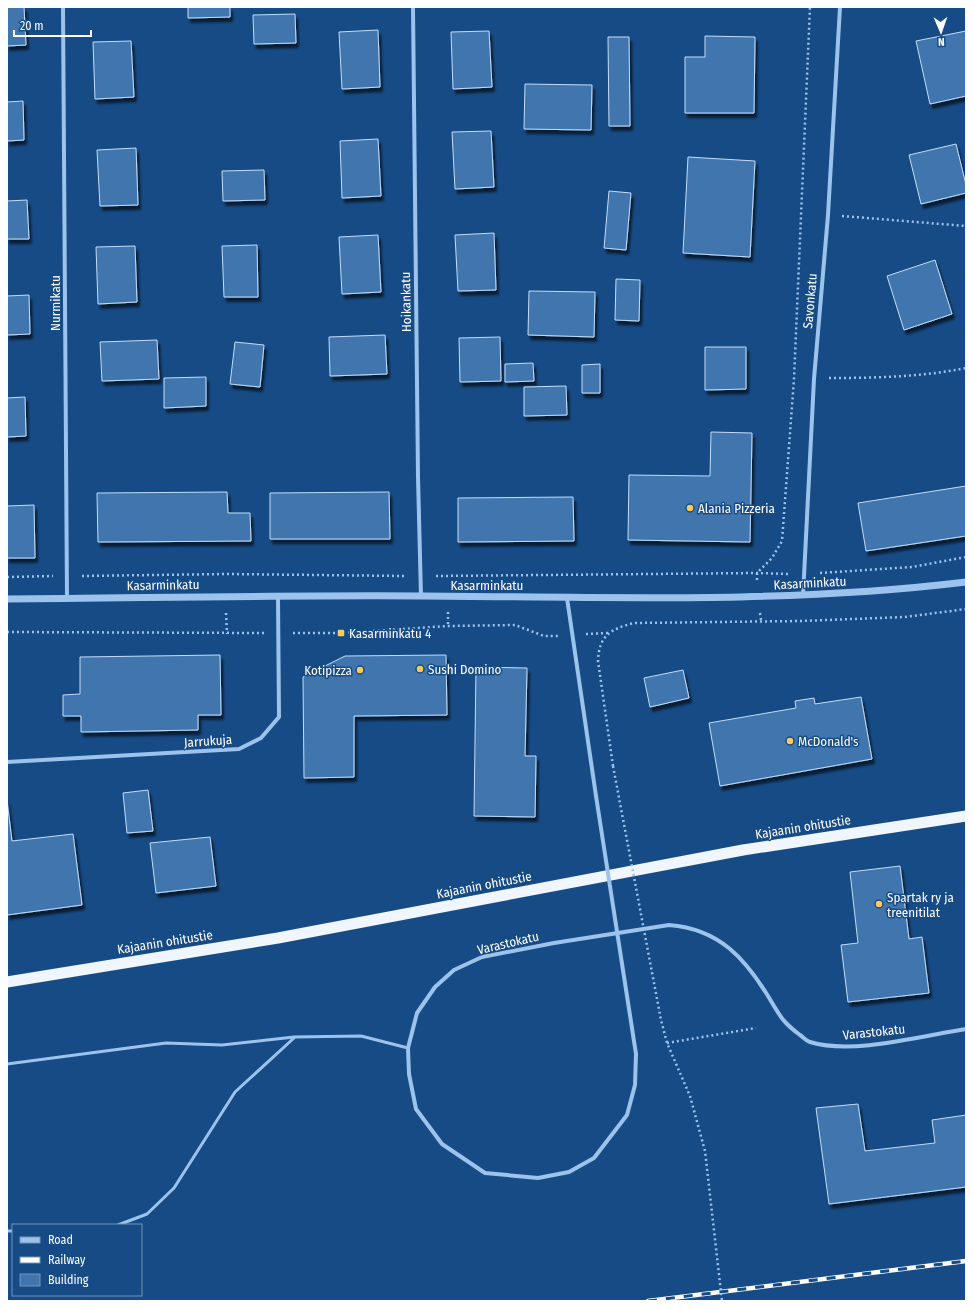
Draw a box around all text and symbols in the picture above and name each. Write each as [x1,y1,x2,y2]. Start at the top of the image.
scale bar [14,12,91,38]
north arrow [921,12,961,52]
text: 20 m [20,19,44,33]
text: N [938,35,945,48]
street label: Hoikankatu [398,272,414,332]
street label: Savonkatu [800,273,820,329]
street label: Nurmikatu [48,275,63,331]
place label: Alania Pizzeria [698,501,775,516]
marker: Alania Pizzeria [685,503,695,513]
street label: Kasarminkatu [773,574,847,592]
street label: Kasarminkatu [126,577,200,593]
street label: Kasarminkatu [451,578,523,593]
place label: Kasarminkatu 4 [349,626,431,641]
marker: Kasarminkatu 4 [336,628,346,638]
place label: Sushi Domino [428,662,501,677]
place label: Kotipizza [304,663,352,678]
marker: Sushi Domino [415,664,425,674]
marker: Kotipizza [355,665,365,675]
street label: Jarrukuja [183,732,233,750]
place label: McDonald's [798,734,859,749]
marker: McDonald's [785,736,795,746]
street label: Kajaanin ohitustie [754,812,852,842]
street label: Kajaanin ohitustie [435,868,533,902]
place label: Spartak ry ja treenitilat [887,890,954,920]
marker: Spartak ry ja treenitilat [874,899,884,909]
street label: Kajaanin ohitustie [116,927,214,957]
street label: Varastokatu [476,929,540,957]
street label: Varastokatu [842,1021,906,1043]
legend [12,1224,142,1296]
text: Road [48,1233,73,1247]
text: Railway [48,1253,86,1267]
text: Building [48,1273,89,1287]

